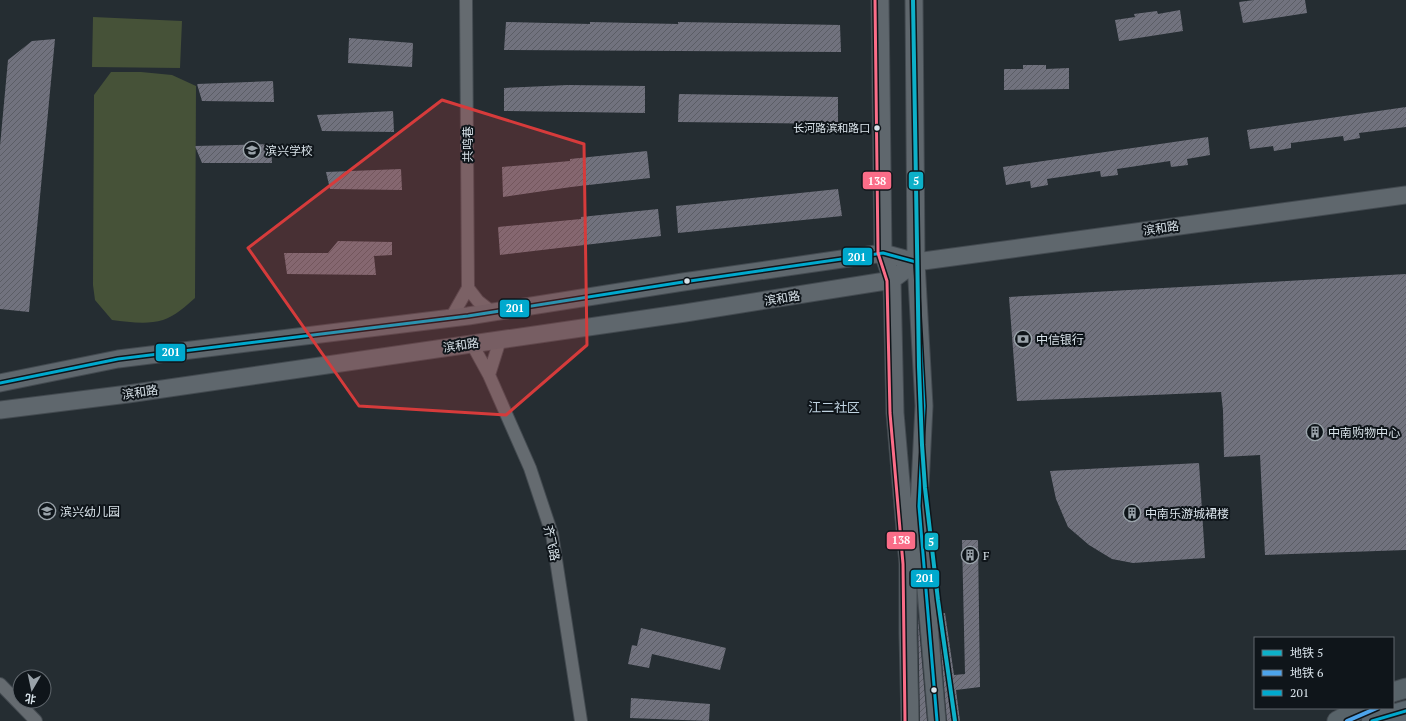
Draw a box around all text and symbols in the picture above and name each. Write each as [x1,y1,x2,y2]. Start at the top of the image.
place label: 长河路滨和路口 [793,121,870,135]
marker: 长河路滨和路口 [872,123,882,133]
street label: 共鸣巷 [460,126,475,162]
school or university icon: 滨兴学校 [242,140,262,160]
place label: 滨兴学校 [265,143,313,158]
line badge: 138 [862,171,892,190]
line badge: 5 [908,171,924,190]
text: 138 [868,174,886,188]
text: 5 [913,174,919,188]
street label: 滨和路 [1142,218,1180,238]
line badge: 201 [842,247,873,266]
text: 201 [848,250,866,264]
unlabelled marker [682,276,692,286]
street label: 滨和路 [763,288,801,308]
line badge: 201 [499,299,530,318]
text: 201 [506,301,524,315]
bank icon: 中信银行 [1013,329,1033,349]
place label: 中信银行 [1036,332,1084,347]
street label: 滨和路 [442,335,480,355]
line badge: 201 [155,343,186,362]
text: 201 [162,345,180,359]
street label: 滨和路 [121,382,159,402]
district label: 江二社区 [808,398,860,416]
building icon: 中南购物中心 [1305,422,1325,442]
place label: 中南购物中心 [1328,425,1400,440]
school or university icon: 滨兴幼儿园 [37,501,57,521]
building icon: 中南乐游城裙楼 [1122,503,1142,523]
place label: 滨兴幼儿园 [60,504,120,519]
place label: 中南乐游城裙楼 [1145,506,1229,521]
street label: 齐飞路 [541,524,563,562]
line badge: 138 [886,531,916,550]
line badge: 5 [924,532,939,551]
text: 138 [892,533,910,547]
text: 5 [928,535,934,549]
building icon: F [960,545,980,565]
place label: F [983,548,990,563]
line badge: 201 [910,569,940,588]
text: 201 [916,571,934,585]
legend [1254,637,1394,709]
text: 地铁 5 [1290,645,1323,660]
text: 地铁 6 [1290,665,1324,680]
north arrow [12,669,52,709]
unlabelled marker [929,685,939,695]
text: 201 [1290,685,1309,700]
text: 北 [24,691,37,707]

